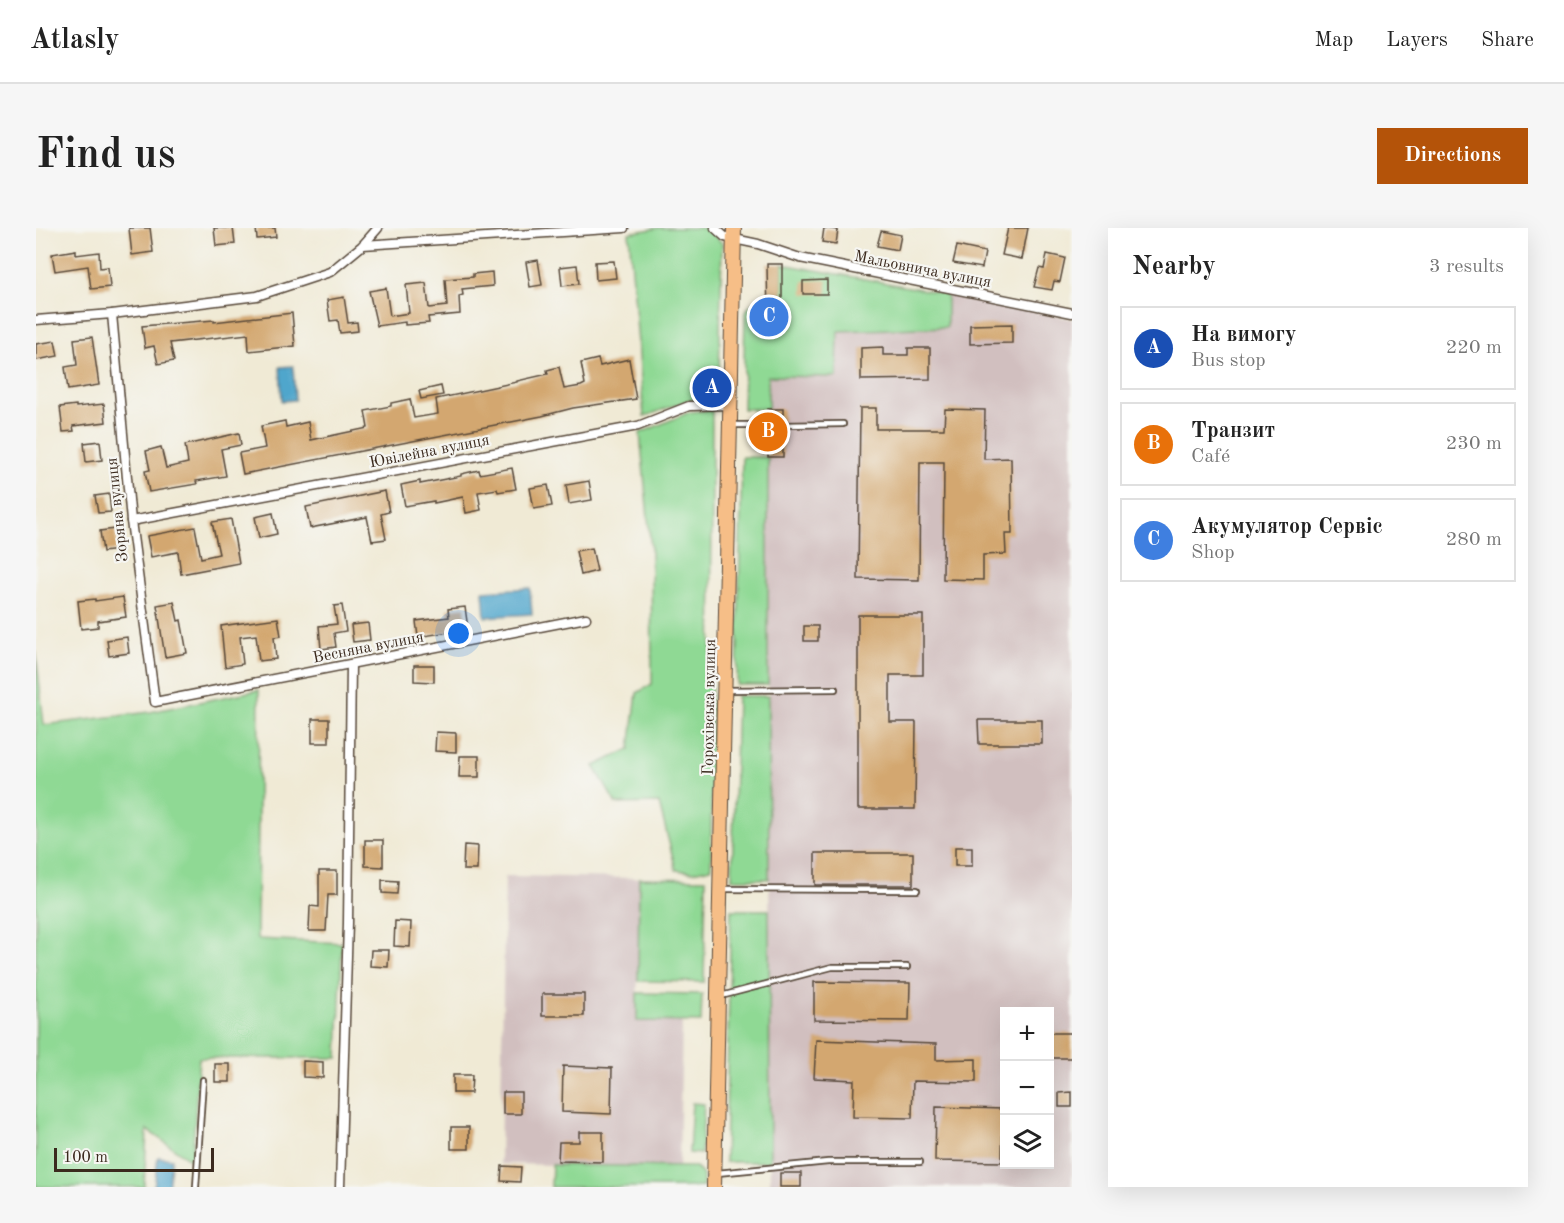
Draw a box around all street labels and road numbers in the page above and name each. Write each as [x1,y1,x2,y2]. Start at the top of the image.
street label: Мальовнича вулиця [853,249,992,291]
street label: Ювілейна вулиця [368,432,491,471]
street label: Зоряна вулиця [105,457,131,563]
street label: Весняна вулиця [312,629,425,667]
street label: Горохівська вулиця [701,639,719,775]

